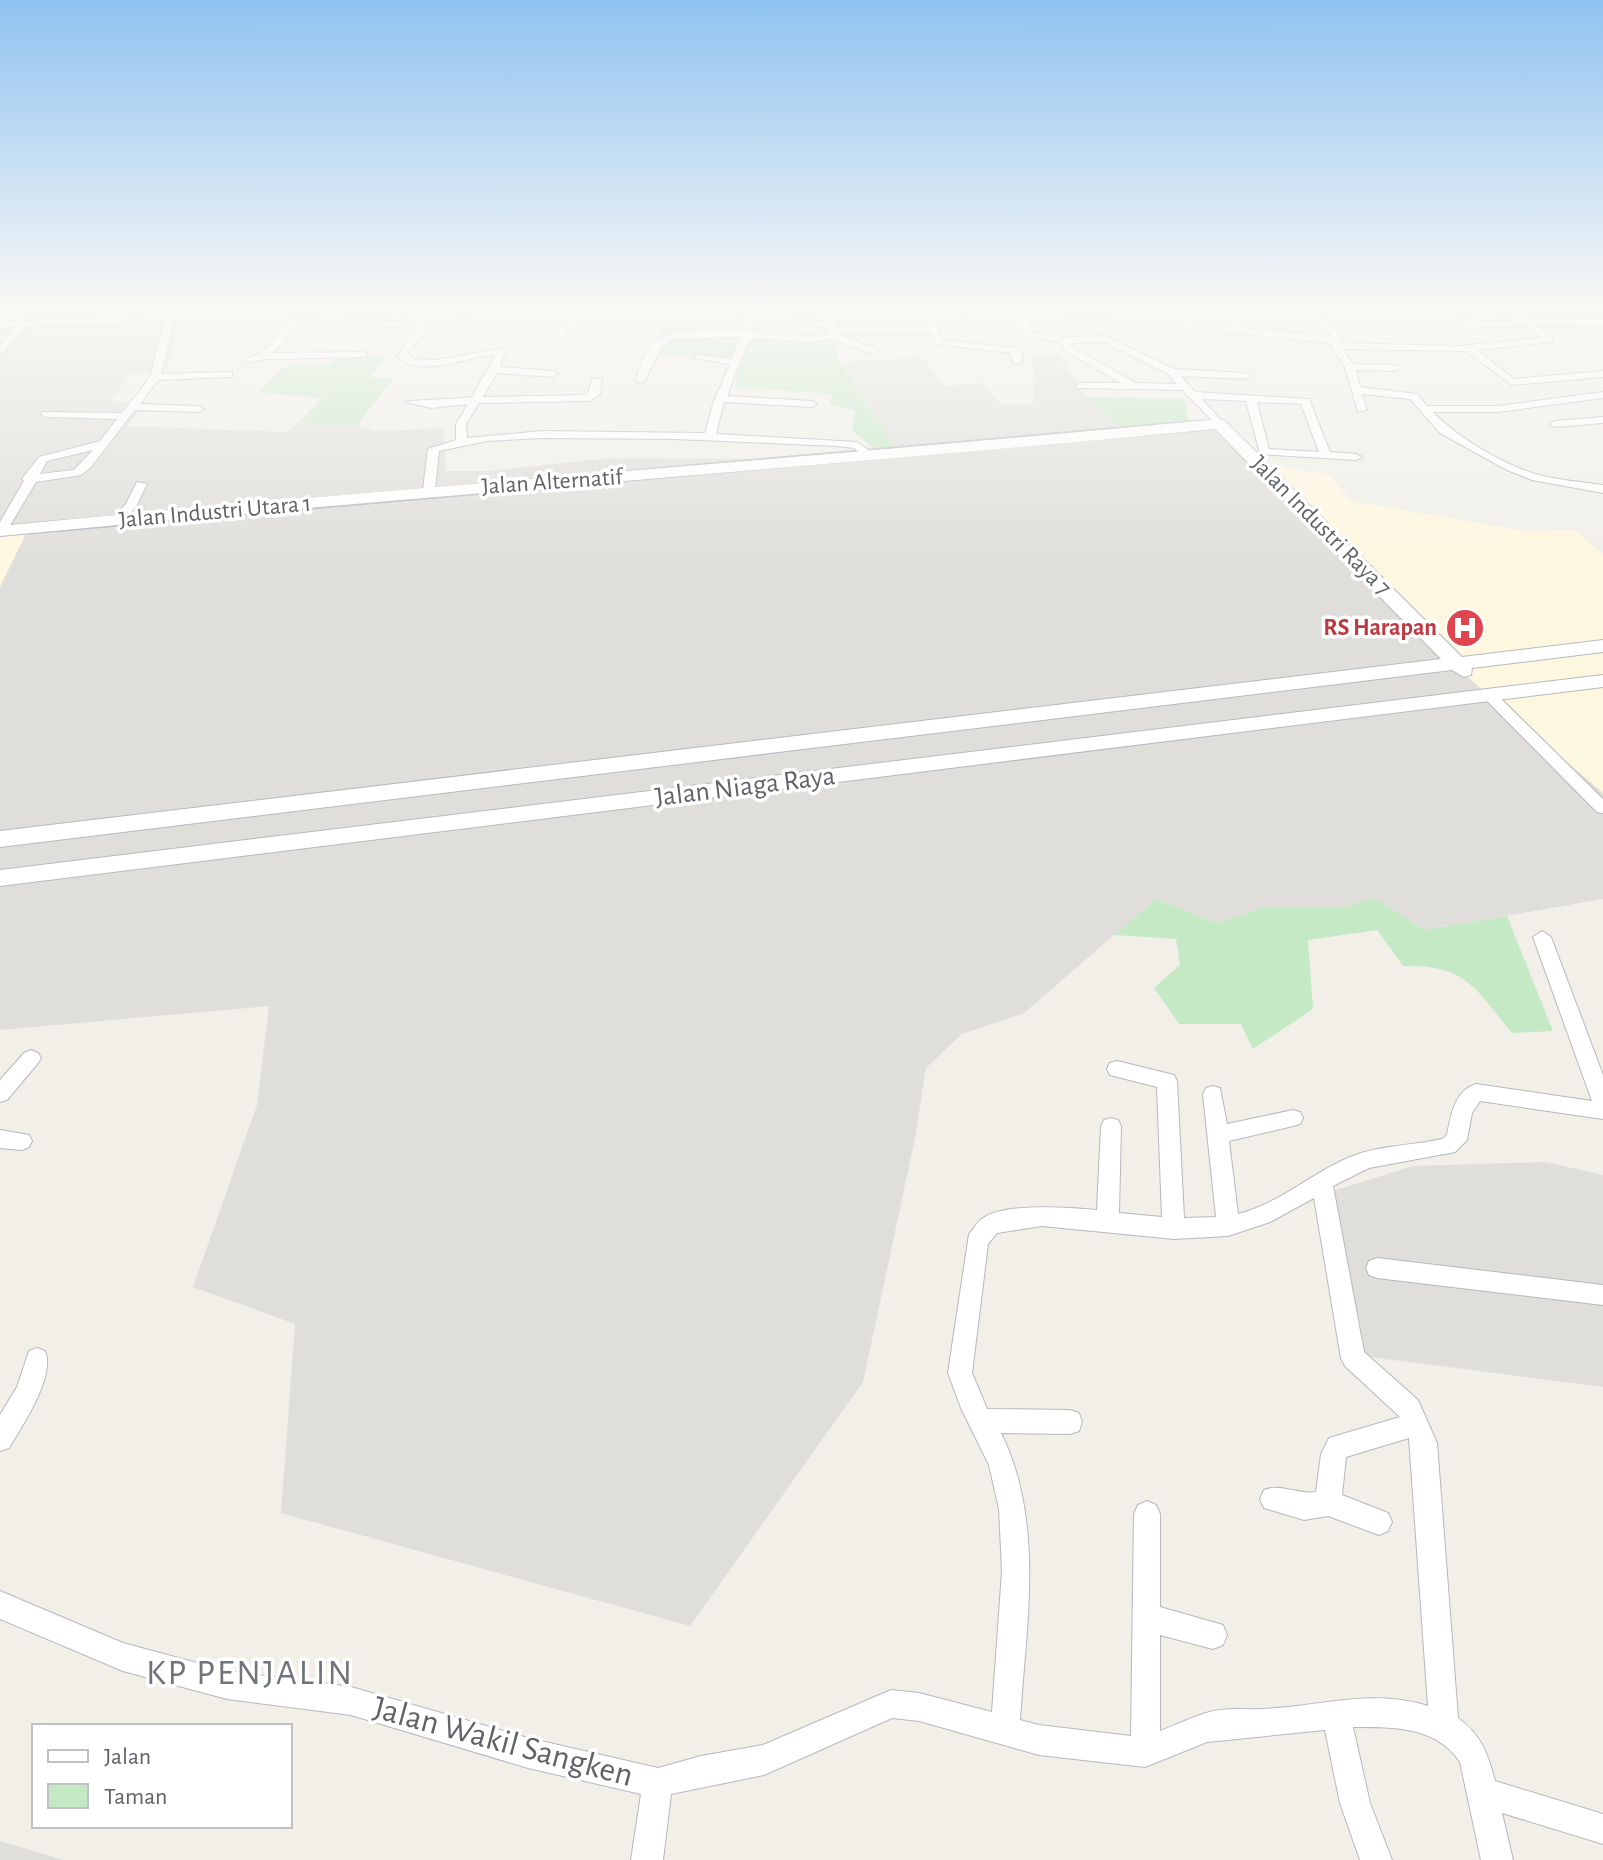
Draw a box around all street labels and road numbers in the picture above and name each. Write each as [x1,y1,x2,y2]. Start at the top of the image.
street label: Jalan Industri Raya 7 [1246,451,1396,601]
street label: Jalan Alternatif [481,465,625,499]
street label: Jalan Industri Utara 1 [118,492,312,532]
street label: Jalan Niaga Raya [653,762,837,812]
street label: Jalan Wakil Sangken [369,1691,637,1793]

